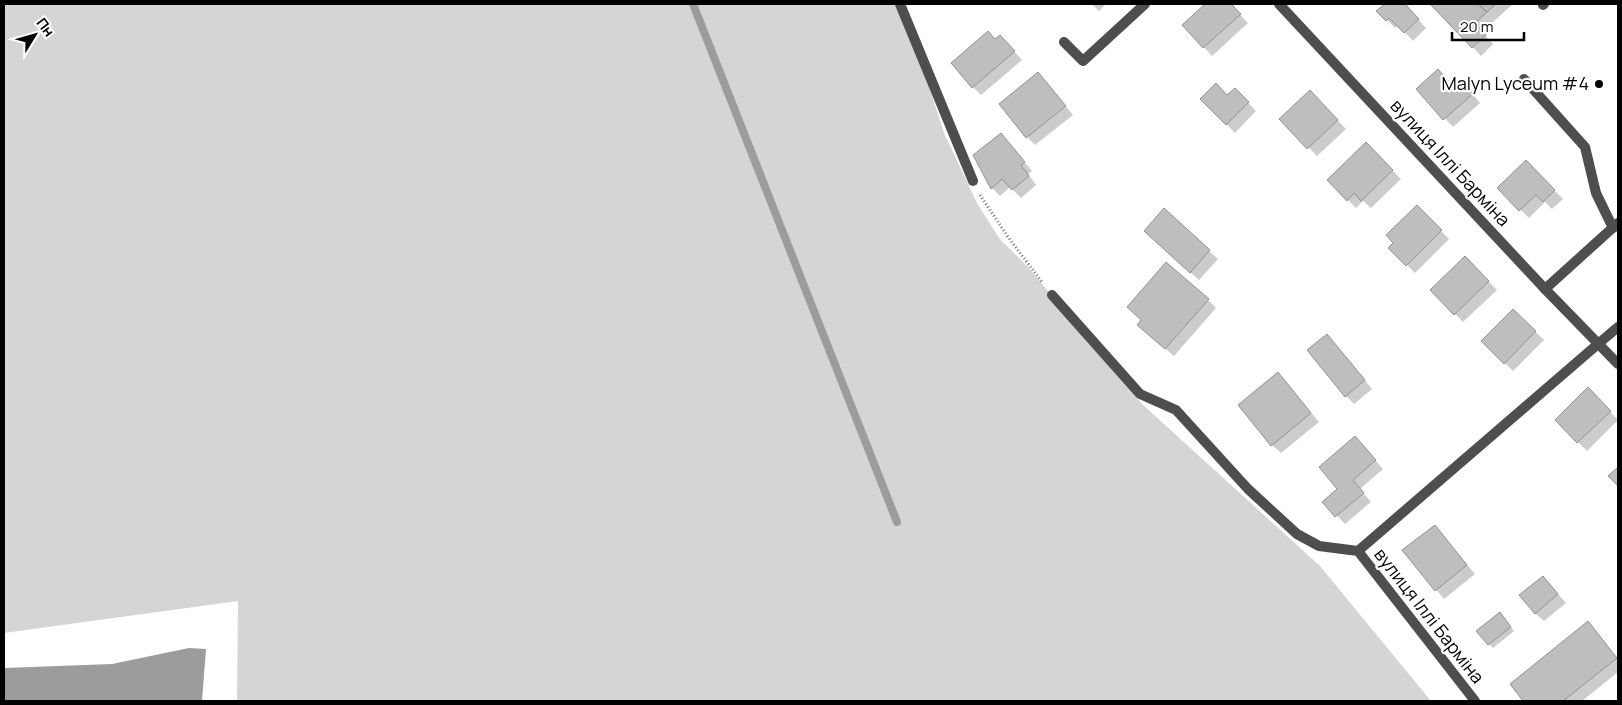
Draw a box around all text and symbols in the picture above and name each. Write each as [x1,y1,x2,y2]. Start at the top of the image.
north arrow [10,10,60,60]
scale bar [1452,10,1524,42]
text: Пн [33,14,59,40]
text: 20 m [1460,16,1493,37]
place label: Malyn Lyceum #4 [1442,71,1589,95]
marker: Malyn Lyceum #4 [1593,78,1605,90]
street label: вулиця Іллі Барміна [1385,94,1516,231]
street label: вулиця Іллі Барміна [1369,543,1490,688]

